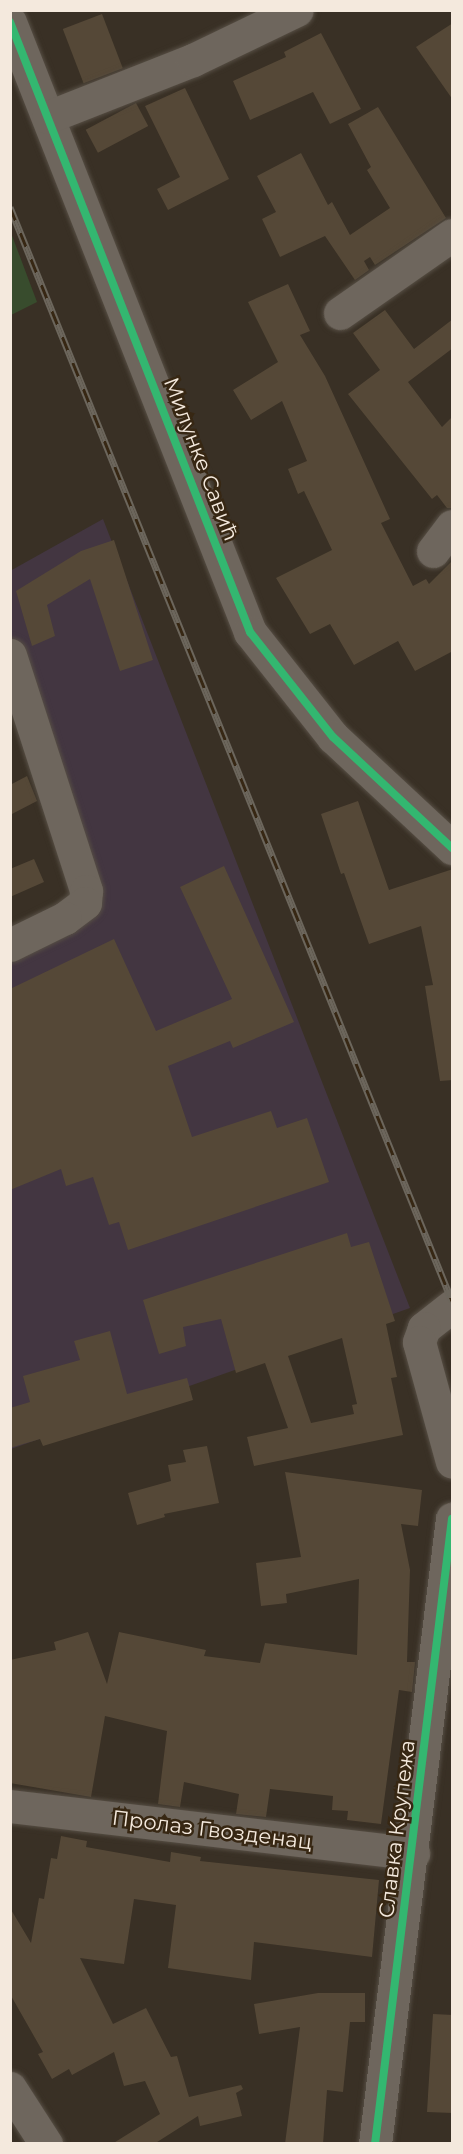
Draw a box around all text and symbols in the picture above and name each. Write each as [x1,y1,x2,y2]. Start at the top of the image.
street label: Милунке Савић [158,374,244,544]
street label: Славка Крупежа [374,1739,420,1919]
street label: Пролаз Гвозденац [110,1805,314,1855]

